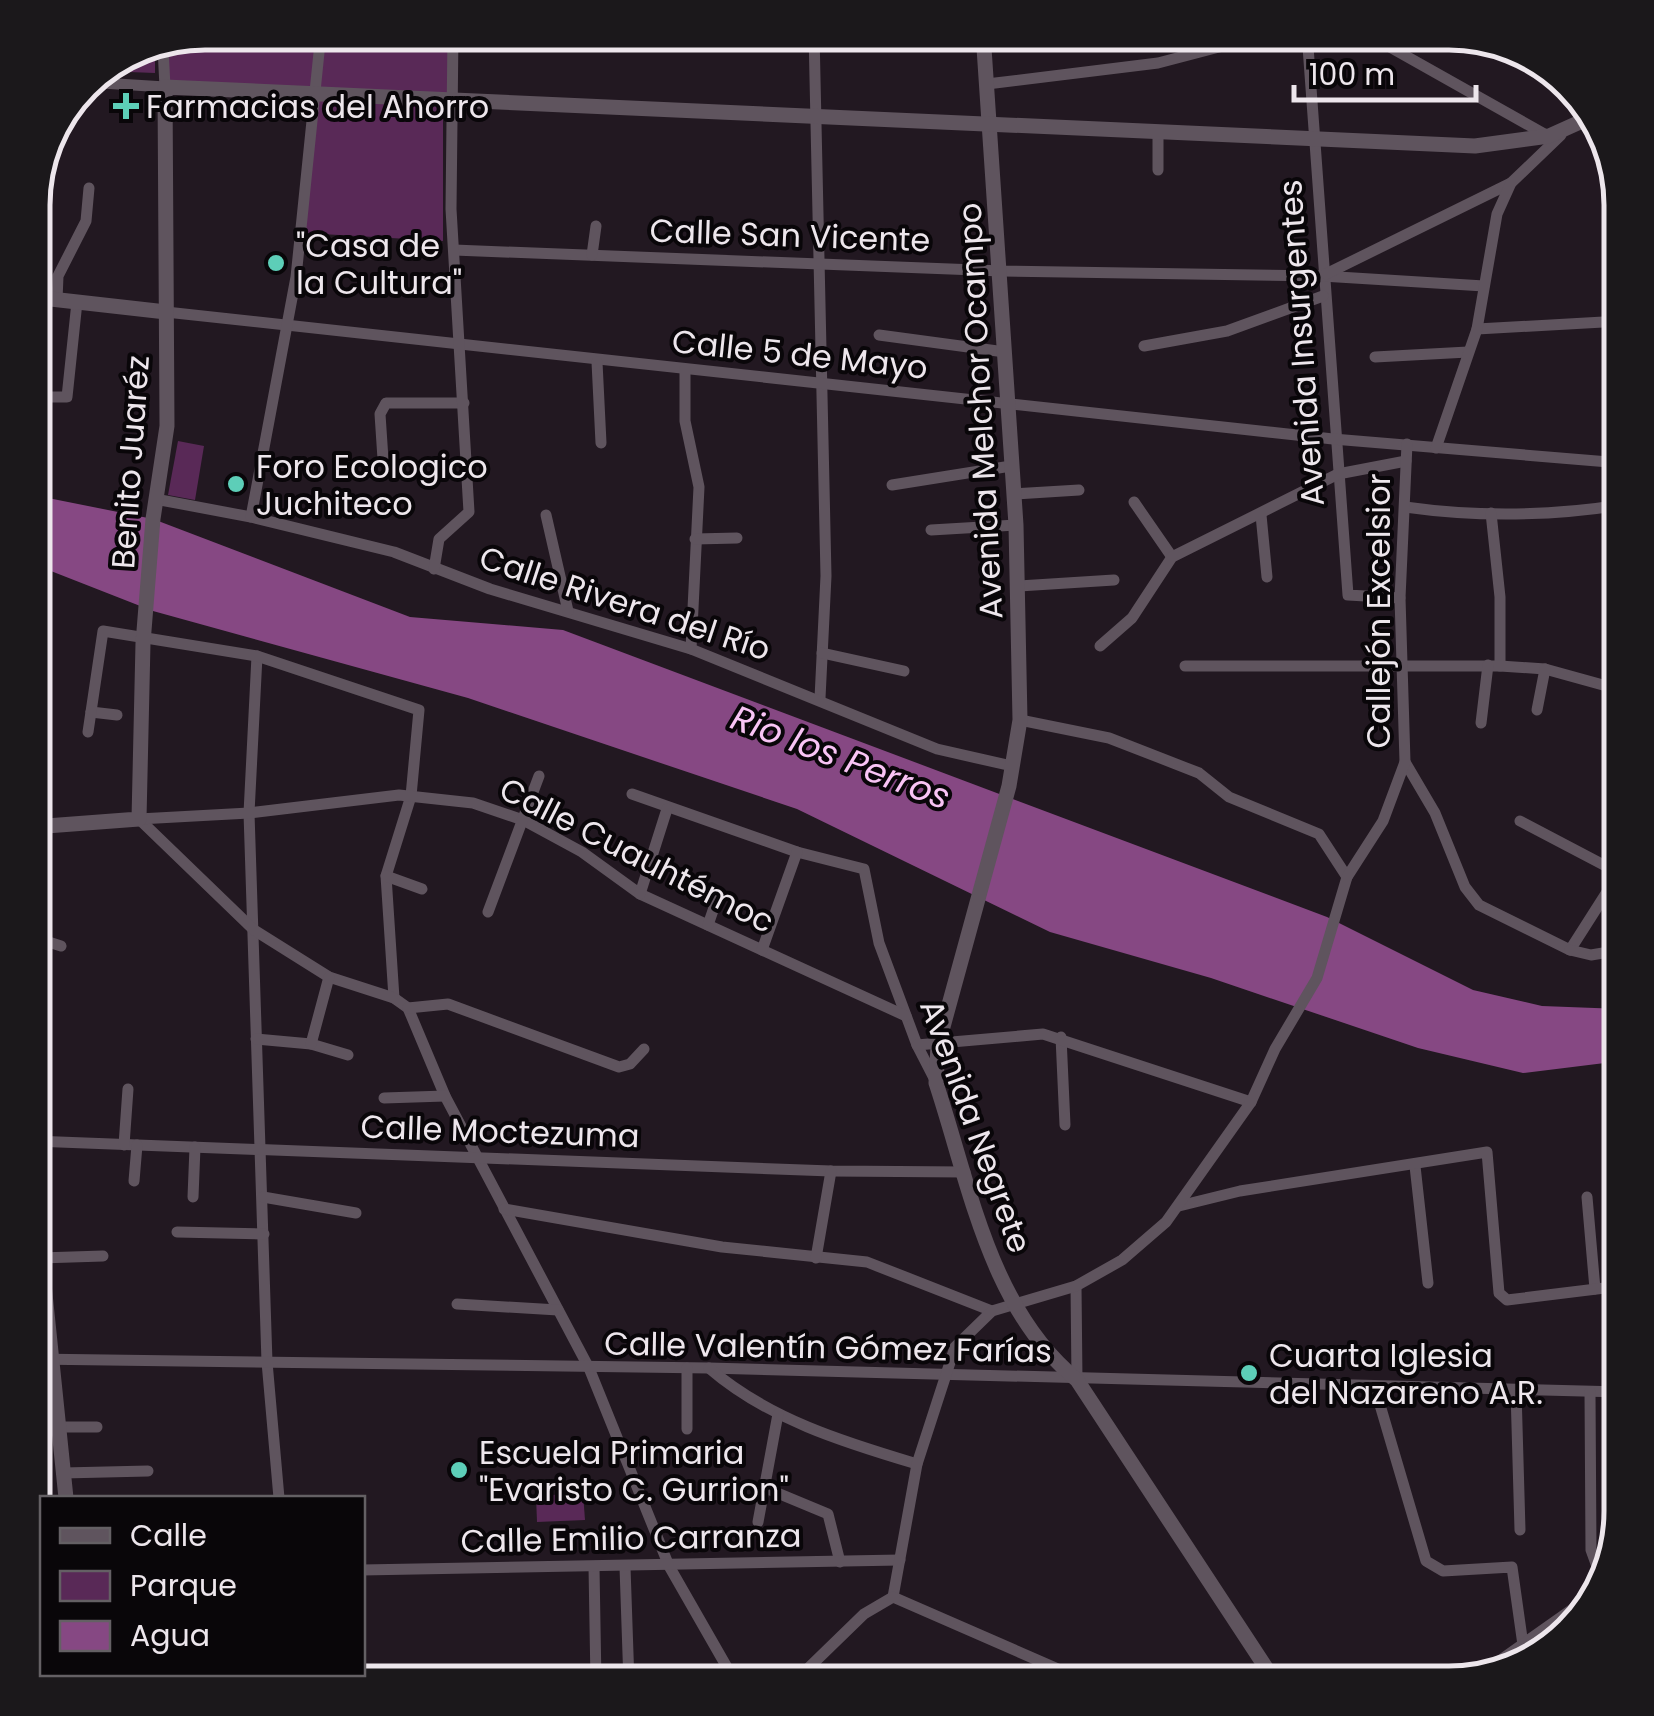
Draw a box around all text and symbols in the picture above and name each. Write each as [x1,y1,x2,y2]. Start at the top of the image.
scale bar [1294,40,1476,102]
text: 100 m [1309,53,1395,96]
place label: Farmacias del Ahorro [146,84,489,129]
marker: Farmacias del Ahorro [115,95,137,117]
street label: Avenida Insurgentes [1267,178,1335,508]
street label: Avenida Melchor Ocampo [947,202,1013,620]
street label: Calle San Vicente [649,208,931,262]
place label: "Casa de la Cultura" [296,223,462,305]
marker: "Casa de la Cultura" [265,252,287,274]
street label: Calle 5 de Mayo [670,318,930,390]
street label: Benito Juaréz [100,354,160,570]
place label: Foro Ecologico Juchiteco [256,444,488,526]
marker: Foro Ecologico Juchiteco [225,473,247,495]
street label: Callejón Excelsior [1356,473,1401,749]
street label: Calle Rivera del Río [474,535,776,671]
water label: Rio los Perros [724,693,958,821]
street label: Calle Cuauhtémoc [492,766,782,944]
street label: Avenida Negrete [909,993,1043,1259]
street label: Calle Moctezuma [360,1104,640,1158]
street label: Calle Valentín Gómez Farías [604,1321,1052,1373]
place label: Cuarta Iglesia del Nazareno A.R. [1269,1333,1543,1415]
marker: Cuarta Iglesia del Nazareno A.R. [1238,1362,1260,1384]
place label: Escuela Primaria "Evaristo C. Gurrion" [479,1430,789,1512]
marker: Escuela Primaria "Evaristo C. Gurrion" [448,1459,470,1481]
legend [40,1496,365,1676]
street label: Calle Emilio Carranza [460,1513,802,1563]
text: Calle [130,1514,207,1557]
text: Parque [130,1564,237,1607]
text: Agua [130,1614,210,1657]

